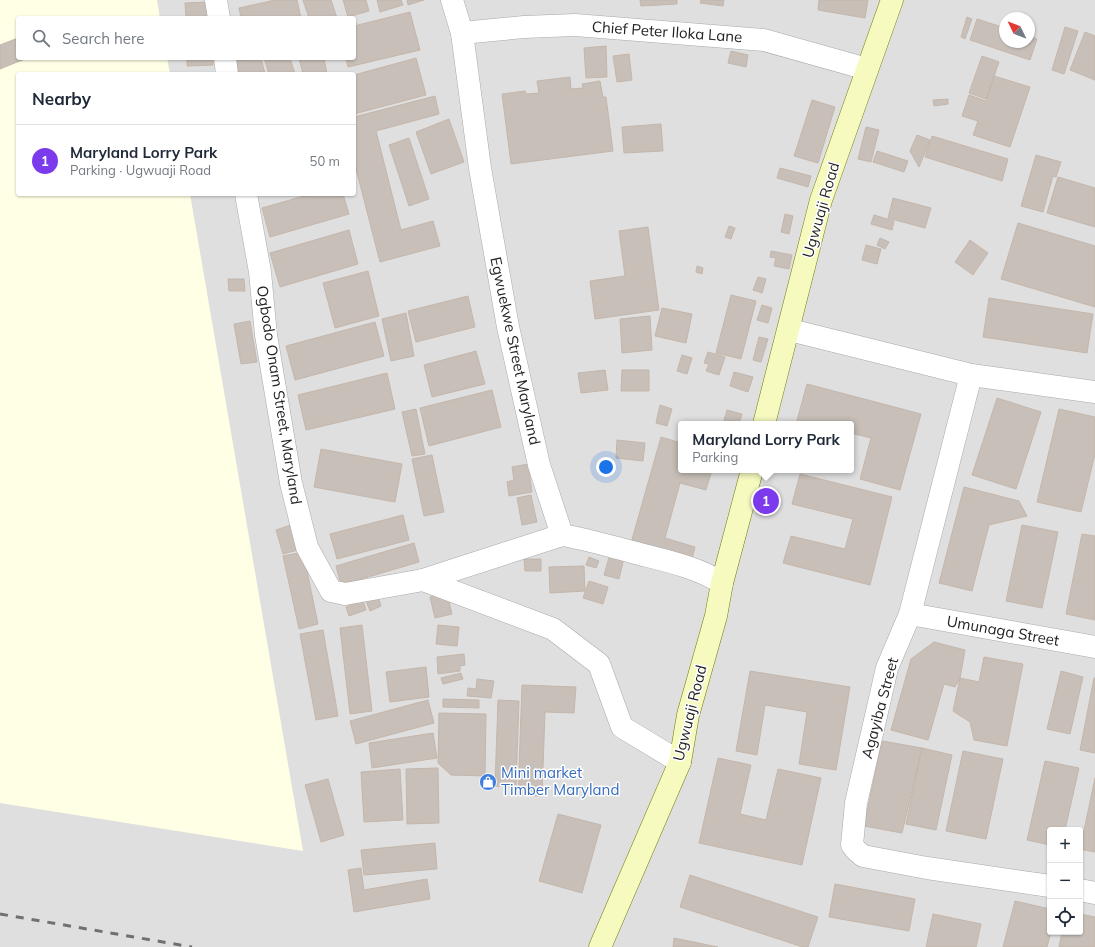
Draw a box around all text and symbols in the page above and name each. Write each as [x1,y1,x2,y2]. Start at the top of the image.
north arrow [999,12,1035,48]
search box [16,16,356,60]
street label: Chief Peter Iloka Lane [591,17,743,46]
icon: search [30,27,52,49]
text: Search here [62,29,144,48]
text: Nearby [32,88,91,109]
text: Maryland Lorry Park [70,143,217,162]
text: 1 [41,153,49,169]
text: 50 m [310,153,340,169]
street label: Ugwuaji Road [798,160,843,260]
text: Parking · Ugwuaji Road [70,162,211,178]
street label: Egwuekwe Street Maryland [486,255,545,447]
street label: Ogbodo Onam Street, Maryland [253,284,306,506]
popup [678,421,854,473]
text: Maryland Lorry Park [692,430,840,449]
text: Parking [692,449,738,465]
your location [596,457,616,477]
pin: 1 [753,486,779,516]
street label: Umunaga Street [945,611,1061,650]
street label: Agayiba Street [857,655,902,760]
street label: Ugwuaji Road [668,663,711,763]
place label: Mini market Timber Maryland [501,763,619,799]
shop icon: Mini market Timber Maryland [478,772,498,792]
map controls [1047,827,1083,935]
button: + [1047,827,1083,863]
button: − [1047,863,1083,899]
button: locate [1047,899,1083,935]

